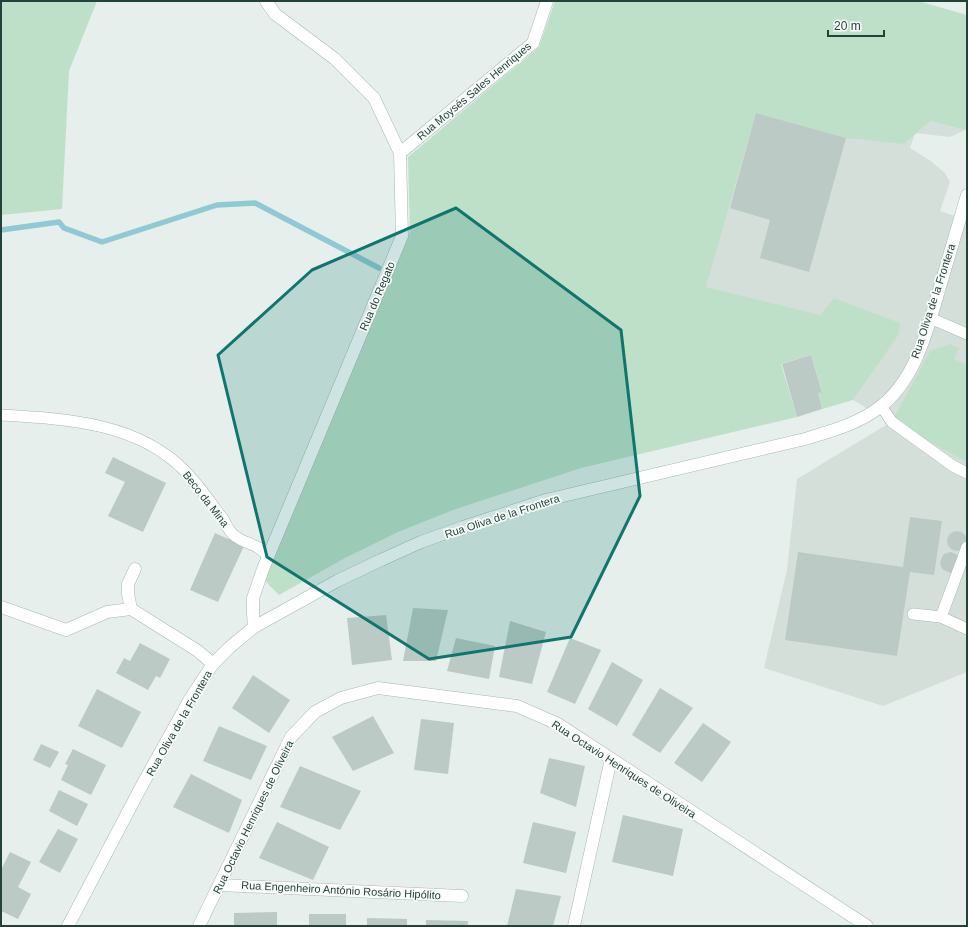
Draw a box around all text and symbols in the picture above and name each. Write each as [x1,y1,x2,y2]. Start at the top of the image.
scale bar [828,12,884,38]
text: 20 m [834,19,861,33]
street label: Rua Moysés Sales Henriques [415,40,534,142]
street label: Rua Oliva de la Frontera [909,241,957,360]
street label: Rua do Regato [357,260,397,332]
street label: Beco da Mina [181,469,232,530]
street label: Rua Oliva de la Frontera [443,492,562,540]
street label: Rua Oliva de la Frontera [144,667,215,778]
street label: Rua Octavio Henriques de Oliveira [550,718,699,821]
street label: Rua Octavio Henriques de Oliveira [210,737,296,896]
street label: Rua Engenheiro António Rosário Hipólito [241,879,441,901]

